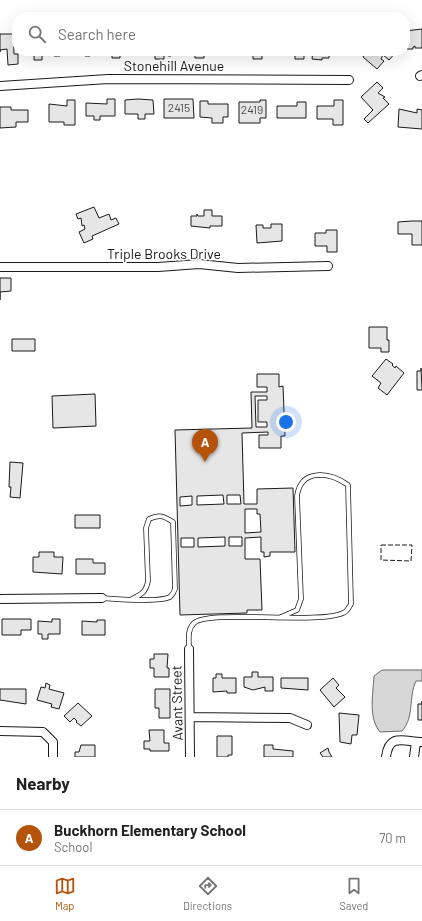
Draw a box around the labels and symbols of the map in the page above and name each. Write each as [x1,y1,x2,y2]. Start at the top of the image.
street label: Stonehill Avenue [124,57,224,74]
house number: 2415 [168,100,190,114]
house number: 2419 [241,102,263,116]
street label: Triple Brooks Drive [107,245,221,262]
your location [276,412,296,432]
pin: A [192,429,218,462]
street label: Avant Street [167,665,186,741]

